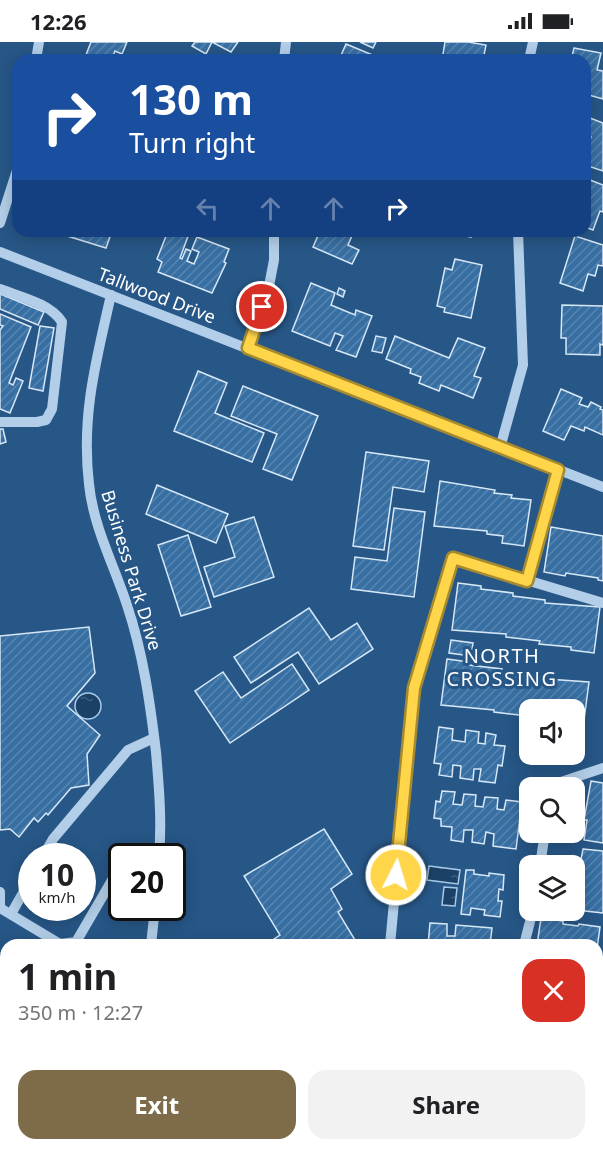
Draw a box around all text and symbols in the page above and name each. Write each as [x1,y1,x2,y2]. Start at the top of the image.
text: 12:26 [30,6,87,36]
text: 130 m [129,70,253,127]
icon: right [30,78,108,156]
text: Turn right [129,124,255,161]
icon: left [191,192,224,225]
icon: ahead [254,192,287,225]
icon: ahead [317,192,350,225]
icon: right [380,192,413,225]
street label: Tallwood Drive [95,262,219,328]
pin [236,281,287,332]
icon: arrive [245,290,278,323]
street label: Business Park Drive [96,487,168,653]
district label: NORTH CROSSING [446,642,558,692]
map controls [519,699,585,921]
button: sound [519,699,585,765]
button: search [519,777,585,843]
speed limit sign: 20 [108,843,186,921]
position arrow [364,843,428,907]
text: 10 [40,854,74,895]
button: layers [519,855,585,921]
text: km/h [39,887,75,907]
text: 1 min [18,952,117,1001]
button: close [522,959,585,1022]
text: 350 m · 12:27 [18,999,143,1026]
button: Exit [18,1070,296,1139]
button: Share [308,1070,585,1139]

